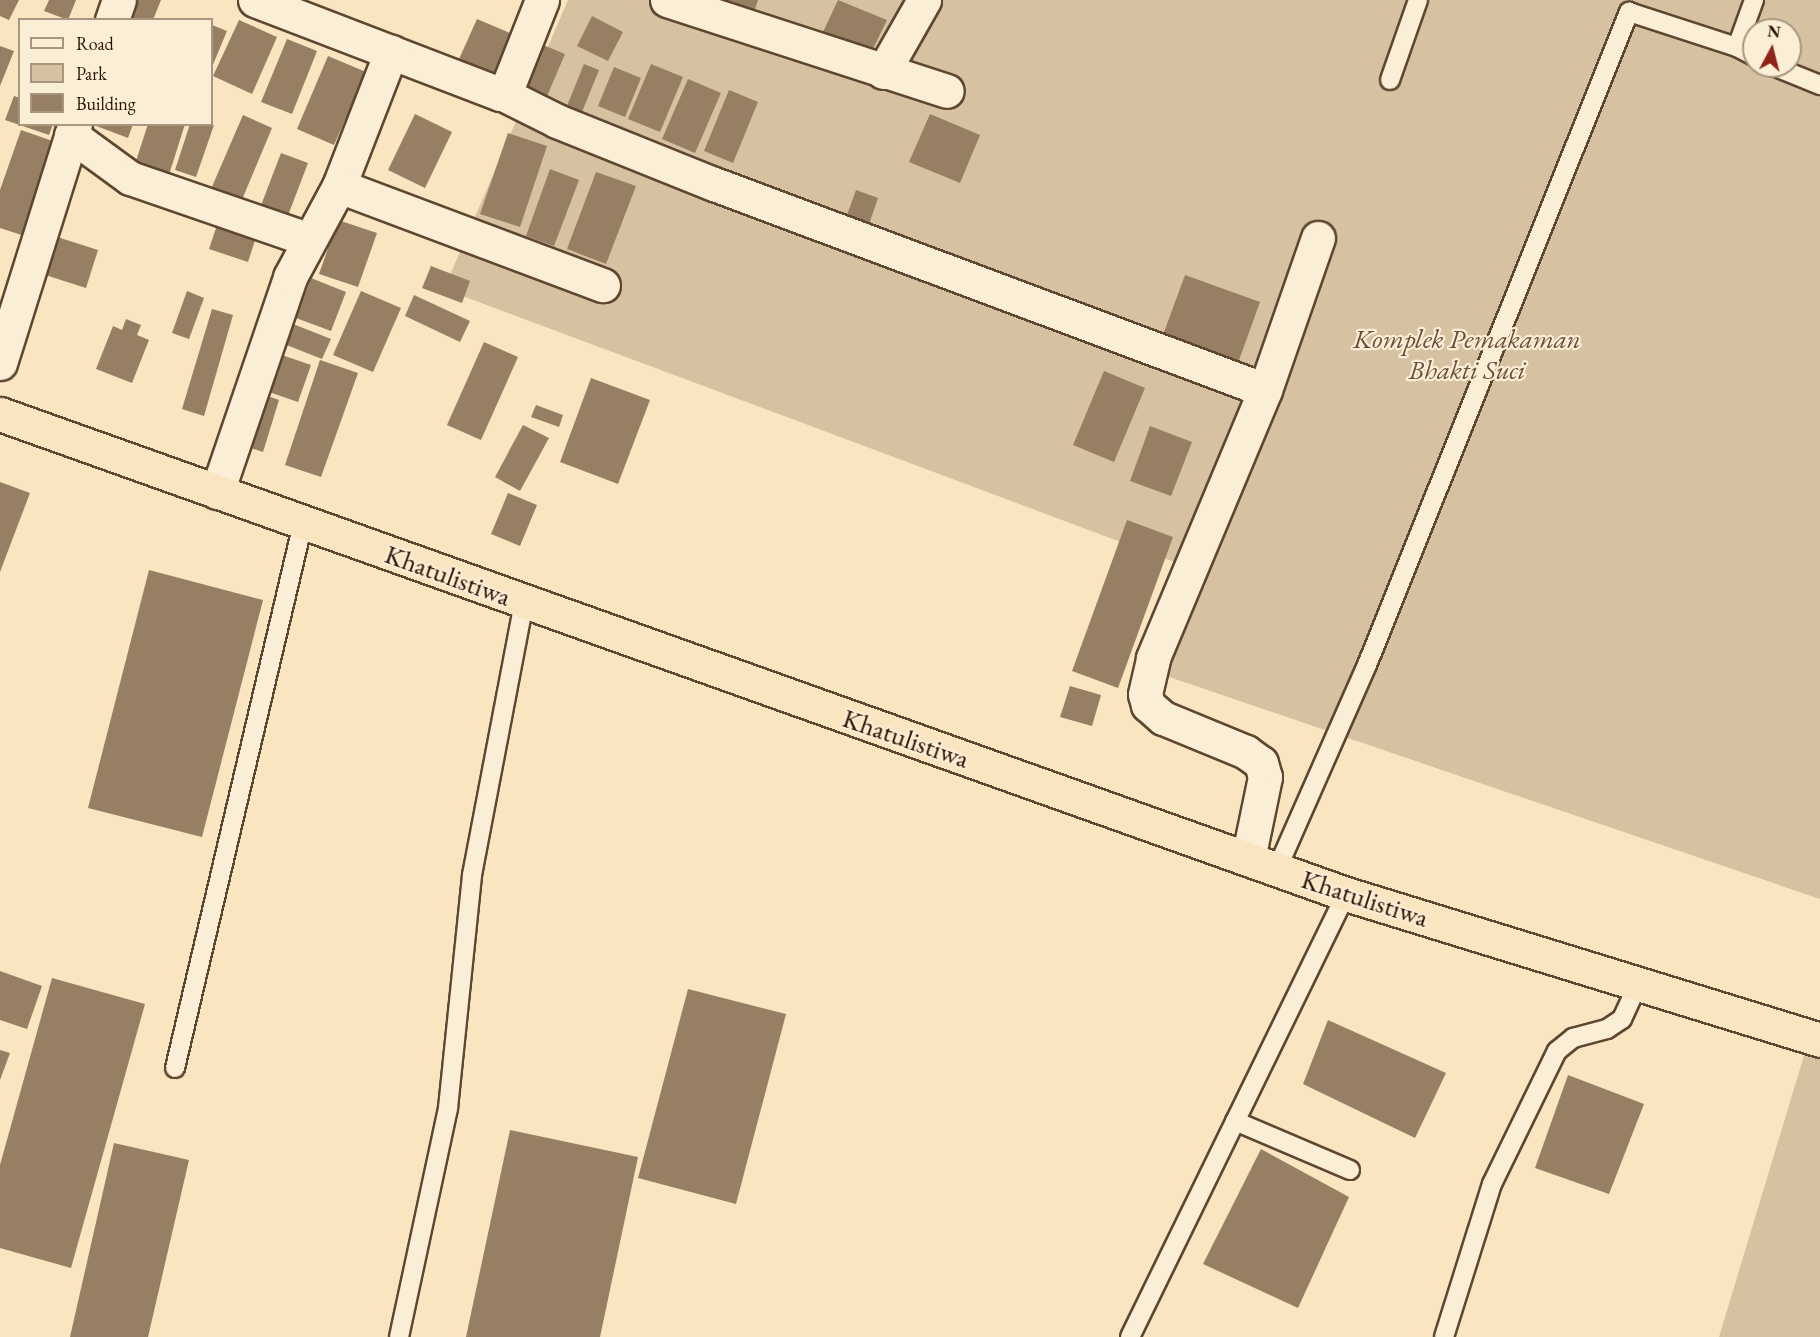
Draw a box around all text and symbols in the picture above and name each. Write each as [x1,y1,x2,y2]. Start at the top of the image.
legend [18,18,213,126]
north arrow [1742,18,1802,78]
text: N [1766,20,1782,43]
text: Road [76,32,114,55]
text: Park [76,62,107,85]
text: Building [76,92,136,115]
park label: Komplek Pemakaman Bhakti Suci [1353,322,1581,385]
street label: Khatulistiwa [381,537,515,613]
street label: Khatulistiwa [839,701,973,775]
street label: Khatulistiwa [1297,862,1433,934]

